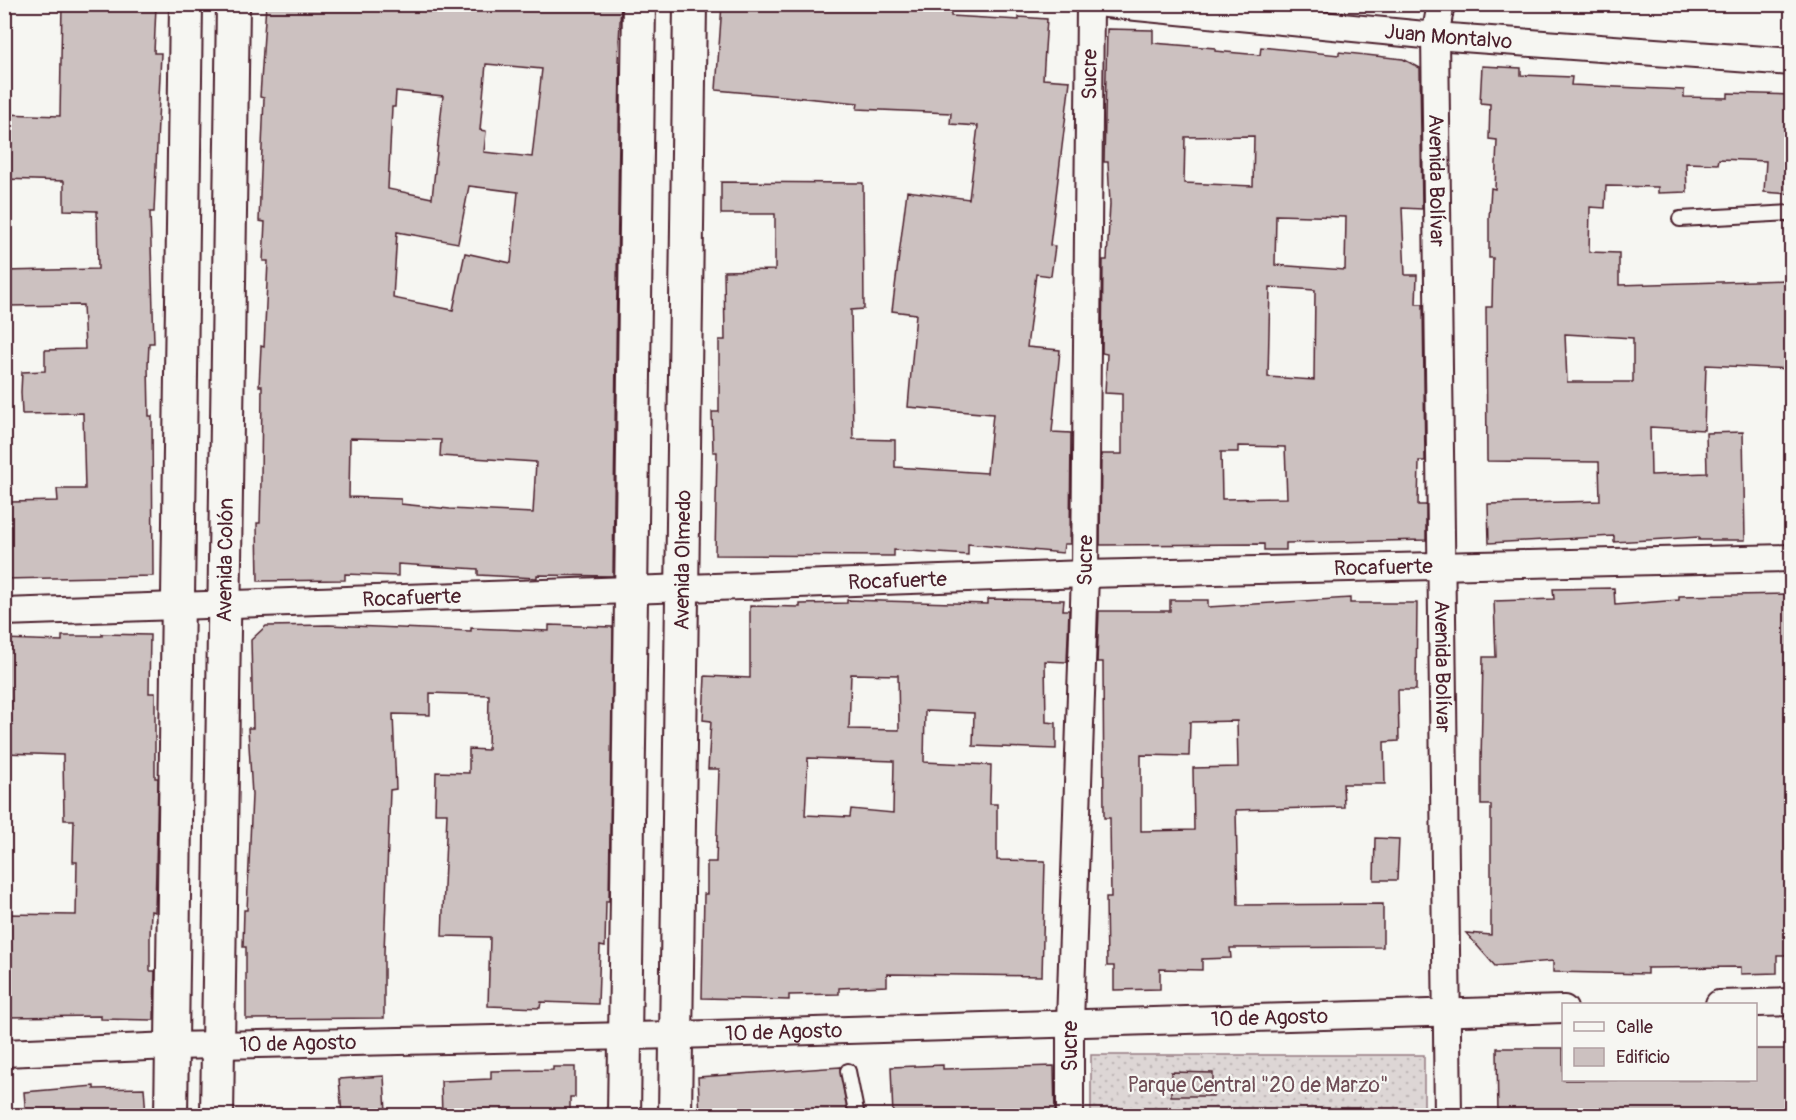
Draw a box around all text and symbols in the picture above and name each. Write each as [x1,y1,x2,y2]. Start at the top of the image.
street label: Juan Montalvo [1383,18,1513,56]
street label: Sucre [1076,48,1104,100]
street label: Avenida Bolívar [1422,114,1451,248]
street label: Avenida Olmedo [669,490,697,631]
street label: Avenida Colón [211,498,240,623]
street label: Sucre [1072,534,1099,586]
street label: Rocafuerte [1334,553,1434,582]
street label: Rocafuerte [848,566,948,596]
street label: Rocafuerte [362,583,462,613]
street label: Avenida Bolívar [1428,600,1456,733]
street label: 10 de Agosto [1211,1003,1328,1033]
legend [1562,1003,1757,1081]
text: Calle [1616,1016,1653,1039]
street label: 10 de Agosto [725,1017,843,1048]
street label: Sucre [1057,1020,1084,1071]
street label: 10 de Agosto [239,1029,357,1059]
text: Edificio [1616,1046,1670,1069]
park label: Parque Central "20 de Marzo" [1128,1072,1388,1099]

